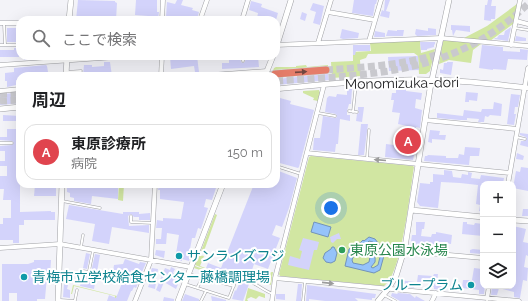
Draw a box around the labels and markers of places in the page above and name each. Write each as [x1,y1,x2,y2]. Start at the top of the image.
pin: A [395,126,421,156]
place label: 東原公園水泳場 [350,242,448,258]
marker: 東原公園水泳場 [337,245,347,255]
place label: サンライズフジ [187,248,285,264]
marker: サンライズフジ [174,251,184,261]
place label: 青梅市立学校給食センター藤橋調理場 [32,269,270,285]
marker: 青梅市立学校給食センター藤橋調理場 [19,272,29,282]
place label: ブループラム [380,277,463,293]
marker: ブループラム [466,280,476,290]

